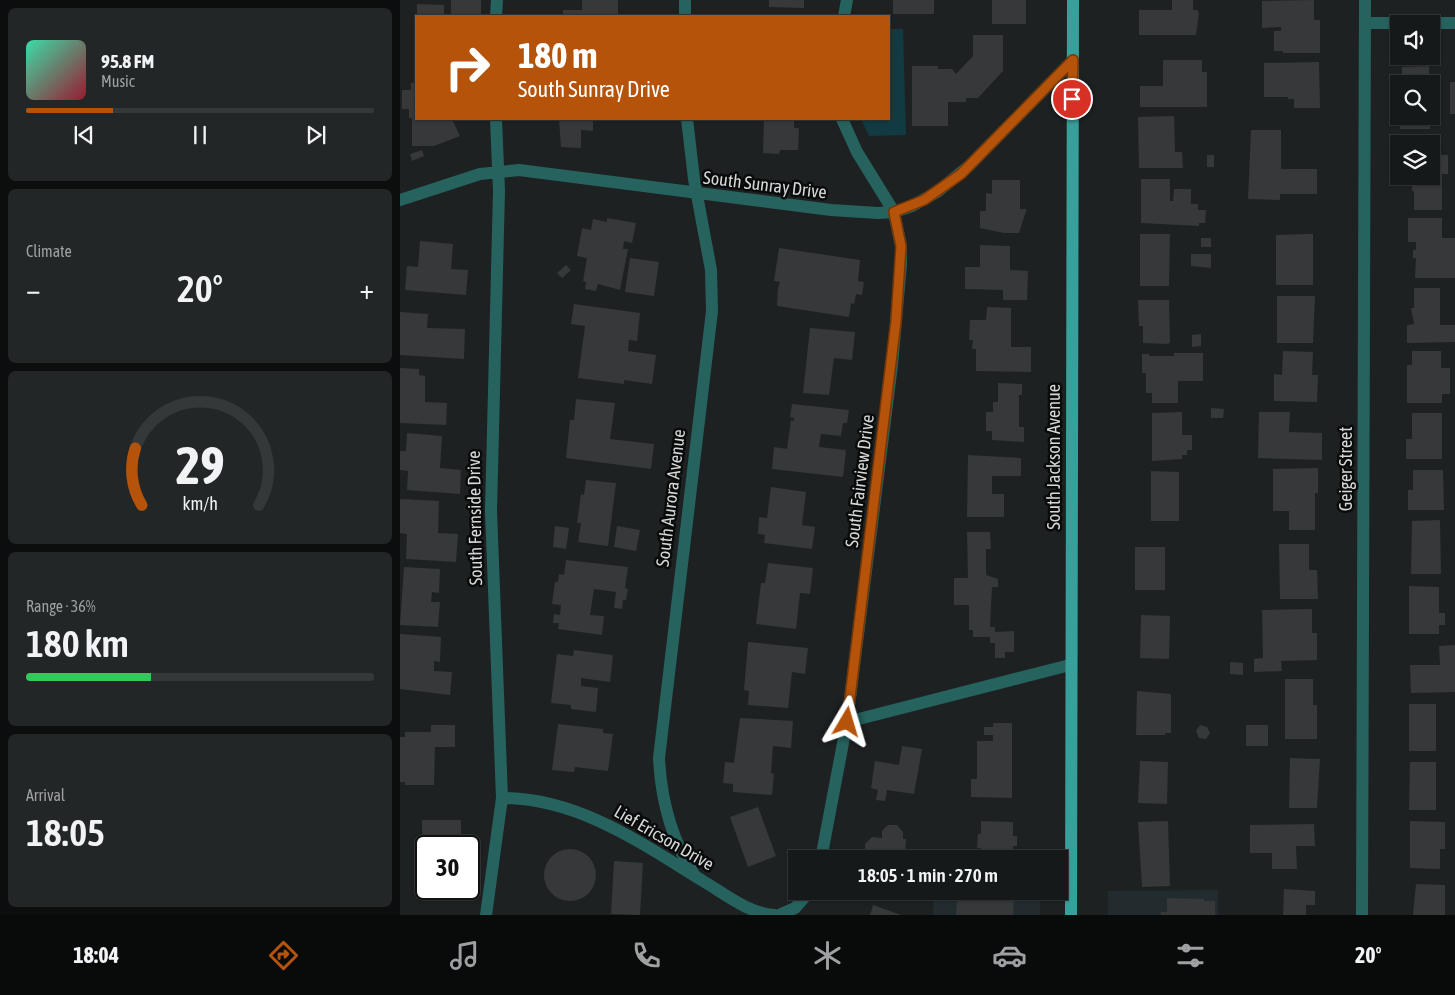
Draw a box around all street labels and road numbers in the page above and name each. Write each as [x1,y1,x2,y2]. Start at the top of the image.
street label: South Sunray Drive [702,167,828,202]
street label: South Jackson Avenue [1043,384,1064,530]
street label: South Fairview Drive [841,413,878,548]
street label: Geiger Street [1335,427,1356,511]
street label: South Aurora Avenue [652,428,689,568]
street label: South Fernside Drive [463,450,486,586]
street label: Lief Ericson Drive [611,801,718,875]

